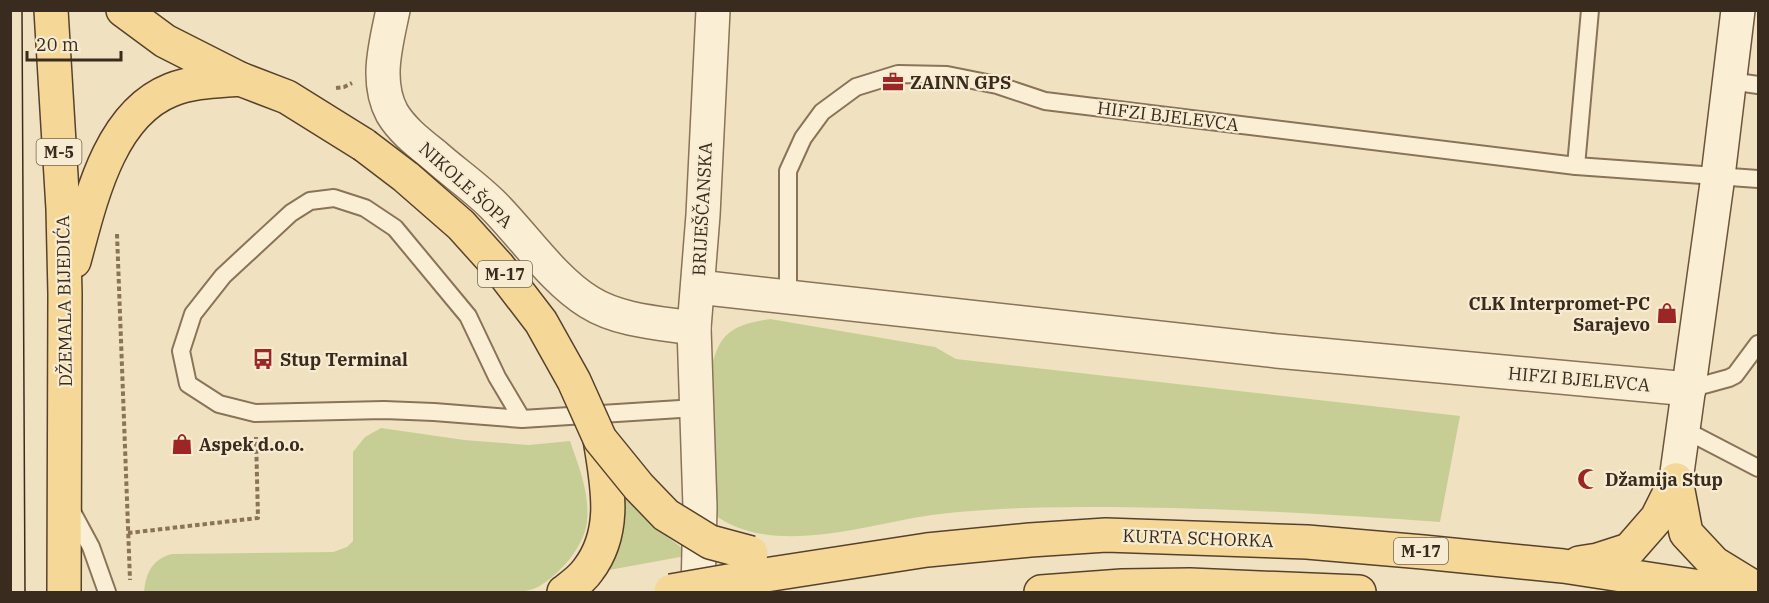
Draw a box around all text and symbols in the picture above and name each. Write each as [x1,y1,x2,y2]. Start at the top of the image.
scale bar [27,24,122,62]
text: 20 m [36,33,79,56]
office icon: ZAINN GPS [881,70,905,94]
place label: ZAINN GPS [910,71,1011,94]
street label: HIFZI BJELEVCA [1096,96,1241,136]
street label: NIKOLE ŠOPA [414,136,519,233]
road number: M-5 [36,139,82,165]
street label: BRIJEŠČANSKA [686,141,717,277]
street label: DŽEMALA BIJEDIĆA [51,214,77,387]
road number: M-17 [478,261,532,287]
place label: CLK Interpromet-PC Sarajevo [1468,292,1650,336]
shop icon: CLK Interpromet-PC Sarajevo [1655,301,1679,325]
bus stop icon: Stup Terminal [251,347,275,371]
place label: Stup Terminal [280,348,408,371]
street label: HIFZI BJELEVCA [1507,361,1652,397]
shop icon: Aspek d.o.o. [170,432,194,456]
place label: Aspek d.o.o. [199,433,304,456]
mosque icon: Džamija Stup [1576,467,1600,491]
place label: Džamija Stup [1605,468,1723,491]
street label: KURTA SCHORKA [1122,524,1275,552]
road number: M-17 [1394,538,1448,564]

